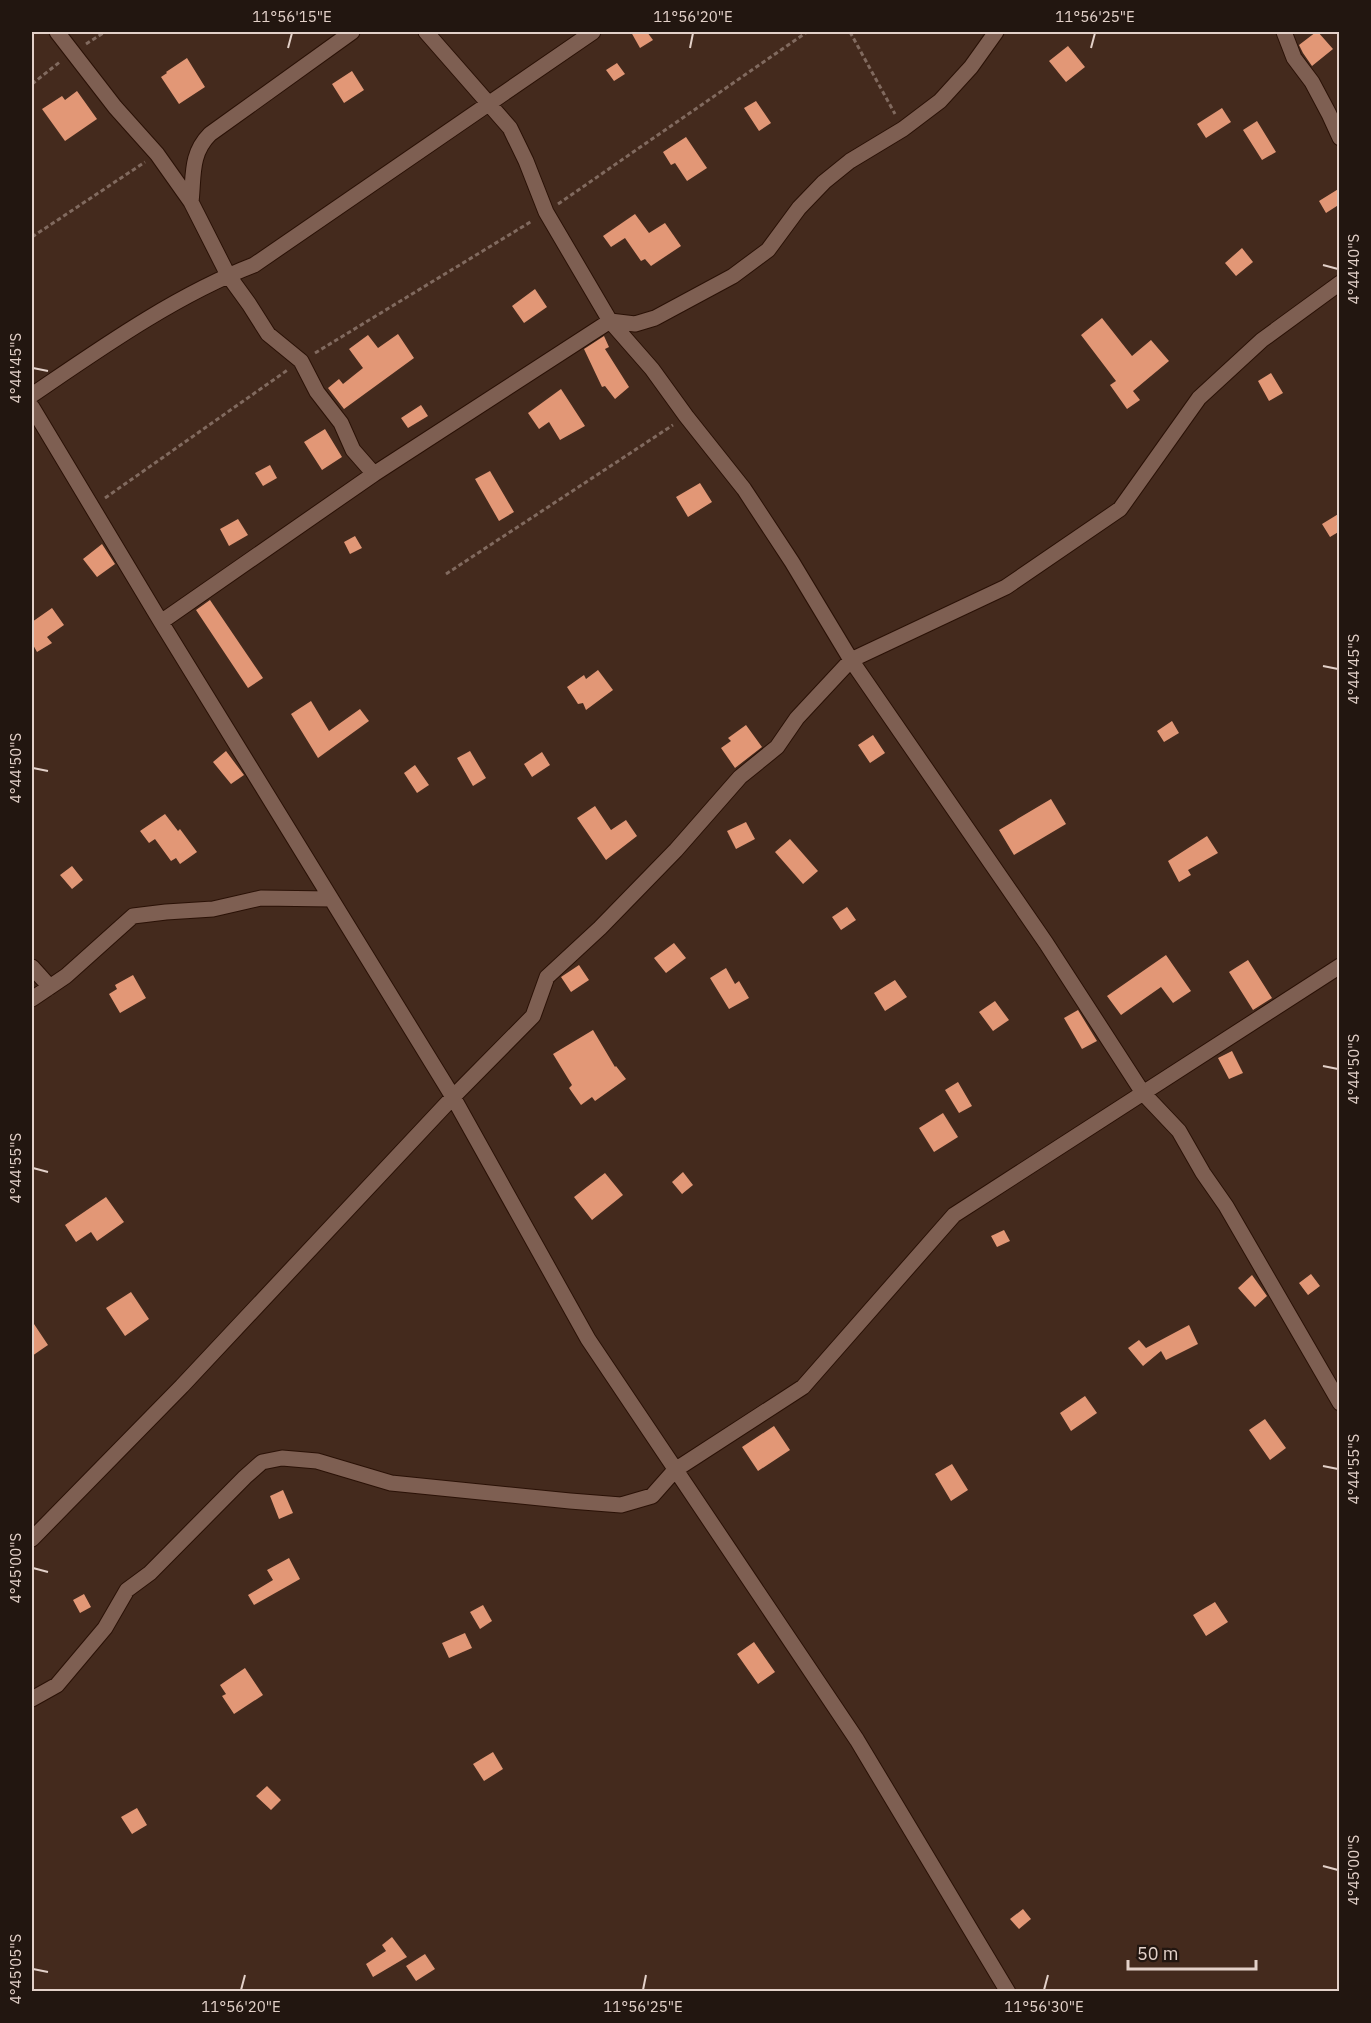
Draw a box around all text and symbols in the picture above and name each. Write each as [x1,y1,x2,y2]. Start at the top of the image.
text: 11°56'15"E [252,7,332,26]
text: 11°56'20"E [653,7,733,26]
text: 11°56'25"E [1055,7,1135,26]
text: 4°44'40"S [1344,234,1363,304]
text: 4°44'45"S [6,333,25,403]
text: 4°44'45"S [1344,634,1363,704]
text: 4°44'50"S [6,733,25,803]
text: 4°44'50"S [1344,1034,1363,1104]
text: 4°44'55"S [6,1133,25,1203]
text: 4°44'55"S [1344,1434,1363,1504]
text: 4°45'00"S [6,1533,25,1603]
text: 4°45'00"S [1344,1835,1363,1905]
scale bar [1128,1933,1256,1971]
text: 4°45'05"S [6,1934,25,2004]
text: 50 m [1137,1942,1179,1965]
text: 11°56'20"E [201,1997,281,2016]
text: 11°56'25"E [603,1997,683,2016]
text: 11°56'30"E [1004,1997,1084,2016]

